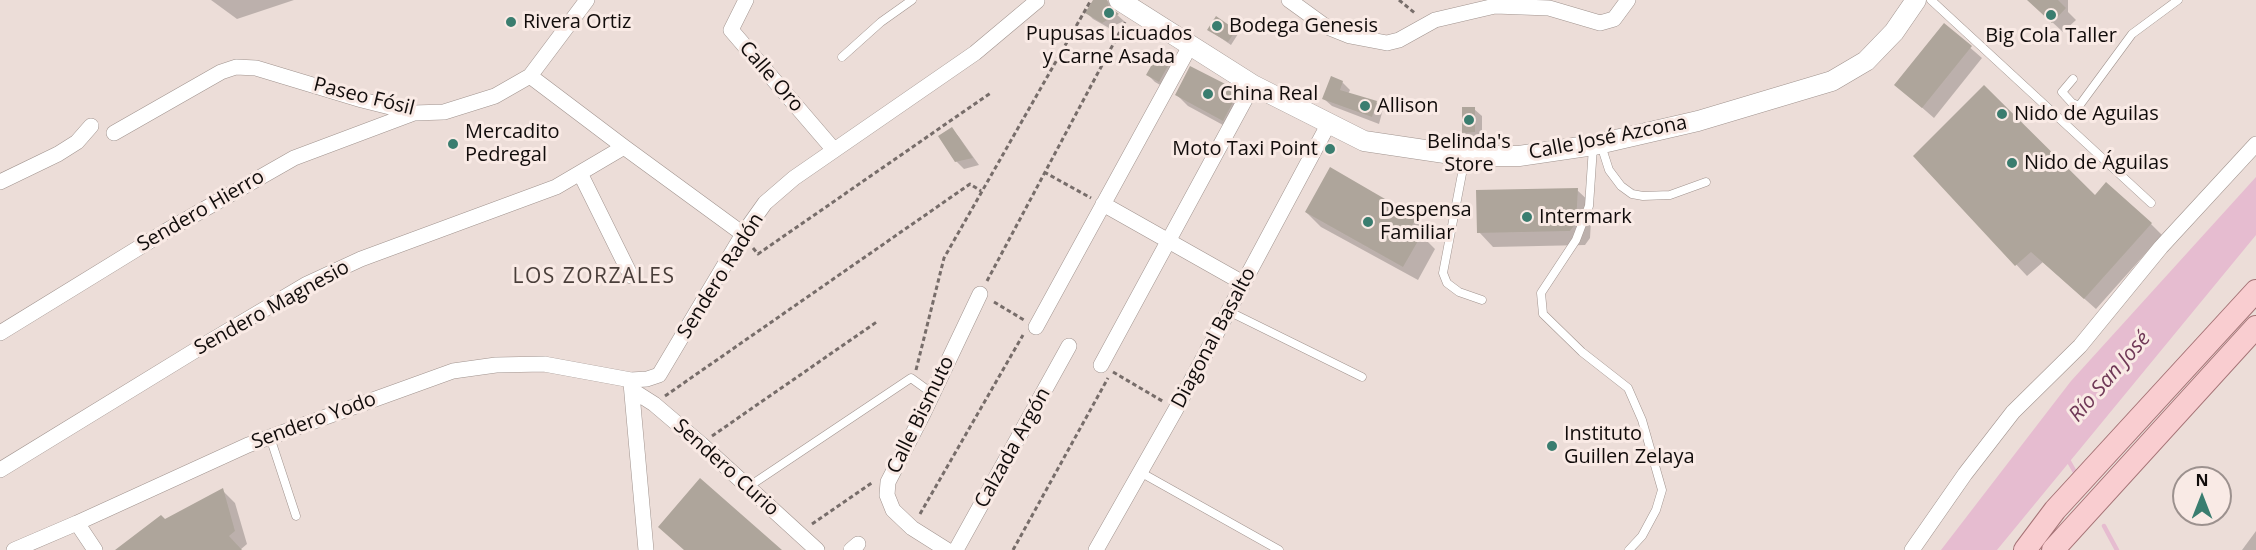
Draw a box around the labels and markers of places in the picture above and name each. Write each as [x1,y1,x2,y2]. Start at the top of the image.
marker: Pupusas Licuados y Carne Asada [1102,6,1116,20]
marker: Big Cola Taller [2044,8,2058,22]
place label: Rivera Ortiz [523,10,631,34]
place label: Bodega Genesis [1229,14,1378,38]
marker: Rivera Ortiz [504,15,518,29]
marker: Bodega Genesis [1210,19,1224,33]
place label: Pupusas Licuados y Carne Asada [1026,22,1192,69]
place label: Big Cola Taller [1985,24,2117,48]
place label: China Real [1220,82,1318,106]
marker: China Real [1201,87,1215,101]
place label: Allison [1377,94,1439,118]
marker: Allison [1358,99,1372,113]
place label: Nido de Aguilas [2014,102,2159,126]
marker: Nido de Aguilas [1995,107,2009,121]
marker: Belinda's Store [1462,113,1476,127]
place label: Mercadito Pedregal [465,120,560,167]
place label: Belinda's Store [1427,130,1511,177]
marker: Mercadito Pedregal [446,137,460,151]
place label: Moto Taxi Point [1172,137,1318,161]
marker: Moto Taxi Point [1323,142,1337,156]
place label: Nido de Águilas [2024,151,2169,175]
marker: Nido de Águilas [2005,156,2019,170]
place label: Despensa Familiar [1380,198,1472,245]
place label: Intermark [1539,205,1632,229]
marker: Intermark [1520,210,1534,224]
marker: Despensa Familiar [1361,215,1375,229]
place label: Instituto Guillen Zelaya [1564,422,1695,469]
marker: Instituto Guillen Zelaya [1545,439,1559,453]

